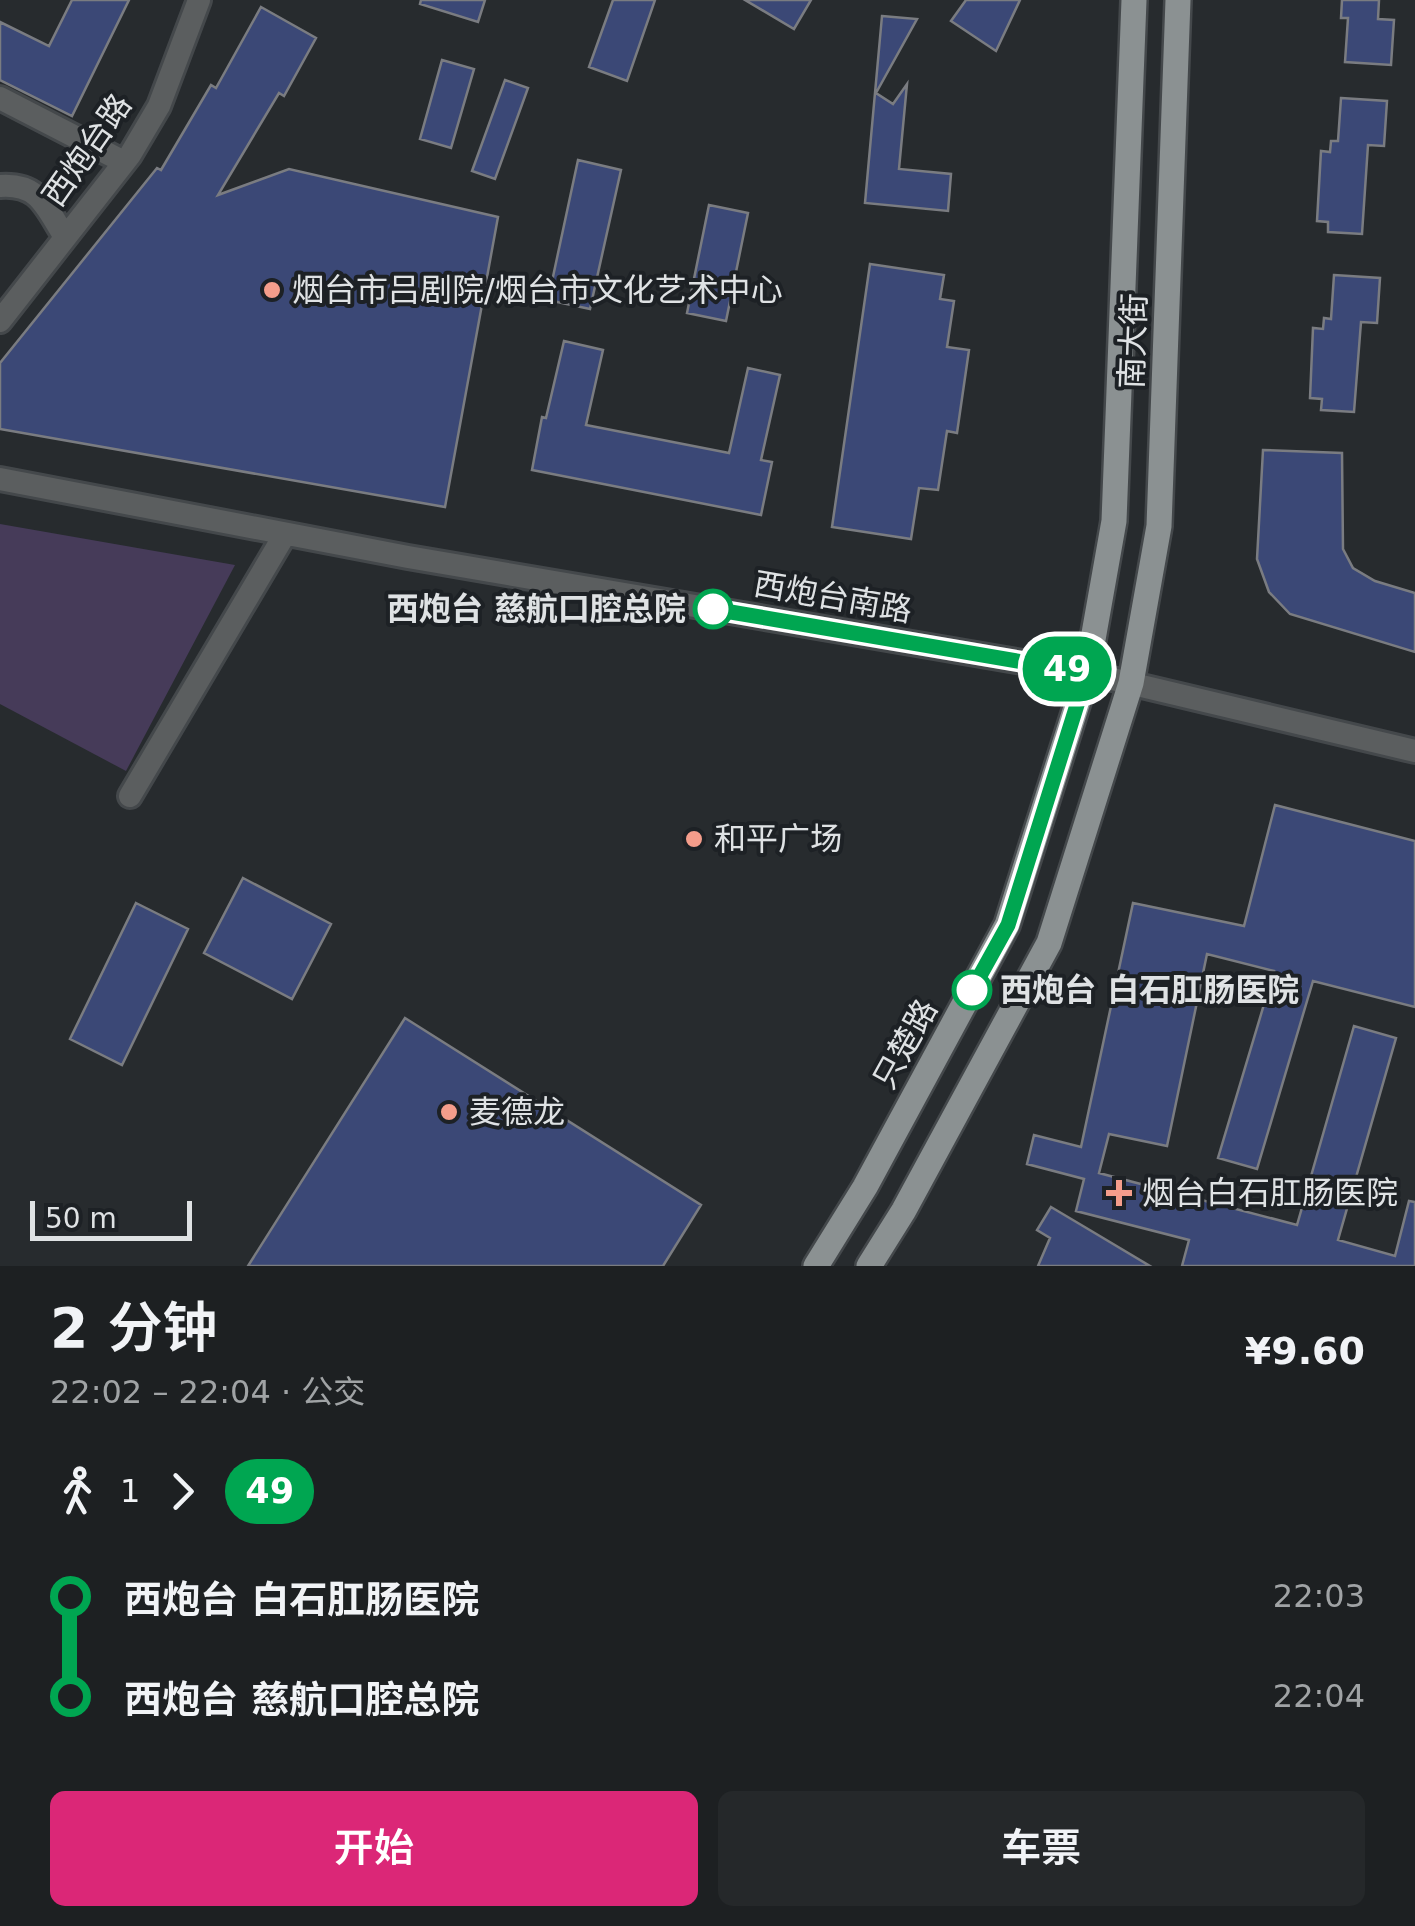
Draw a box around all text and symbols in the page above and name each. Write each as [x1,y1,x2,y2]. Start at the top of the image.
street label: 西炮台路 [35,87,139,213]
place label: 烟台市吕剧院/烟台市文化艺术中心 [292,271,783,309]
marker: 烟台市吕剧院/烟台市文化艺术中心 [261,279,283,301]
street label: 南大街 [1112,292,1154,390]
street label: 西炮台南路 [751,564,915,630]
place label: 西炮台 慈航口腔总院 [387,590,686,628]
marker: 西炮台 慈航口腔总院 [694,590,732,628]
line badge: 49 [1022,636,1112,702]
text: 49 [1043,649,1091,689]
place label: 和平广场 [714,820,842,858]
marker: 和平广场 [683,828,705,850]
marker: 西炮台 白石肛肠医院 [953,971,991,1009]
place label: 西炮台 白石肛肠医院 [1000,971,1299,1009]
street label: 只楚路 [865,993,945,1095]
place label: 麦德龙 [469,1093,565,1131]
marker: 麦德龙 [438,1101,460,1123]
place label: 烟台白石肛肠医院 [1142,1174,1398,1212]
marker: 烟台白石肛肠医院 [1106,1180,1132,1206]
scale bar [30,1196,192,1240]
text: 50 m [45,1202,117,1235]
text: 2 分钟 [50,1296,217,1360]
text: ¥9.60 [1245,1329,1365,1373]
text: 22:02 – 22:04 · 公交 [50,1373,365,1411]
icon: walk [50,1464,105,1519]
icon: forward [155,1464,210,1519]
text: 49 [245,1471,294,1511]
text: 1 [120,1472,140,1510]
text: 22:03 [1273,1577,1365,1615]
text: 西炮台 白石肛肠医院 [124,1578,479,1622]
text: 22:04 [1273,1677,1365,1715]
text: 西炮台 慈航口腔总院 [124,1678,479,1722]
button: 开始 [50,1791,698,1906]
button: 车票 [718,1791,1365,1906]

